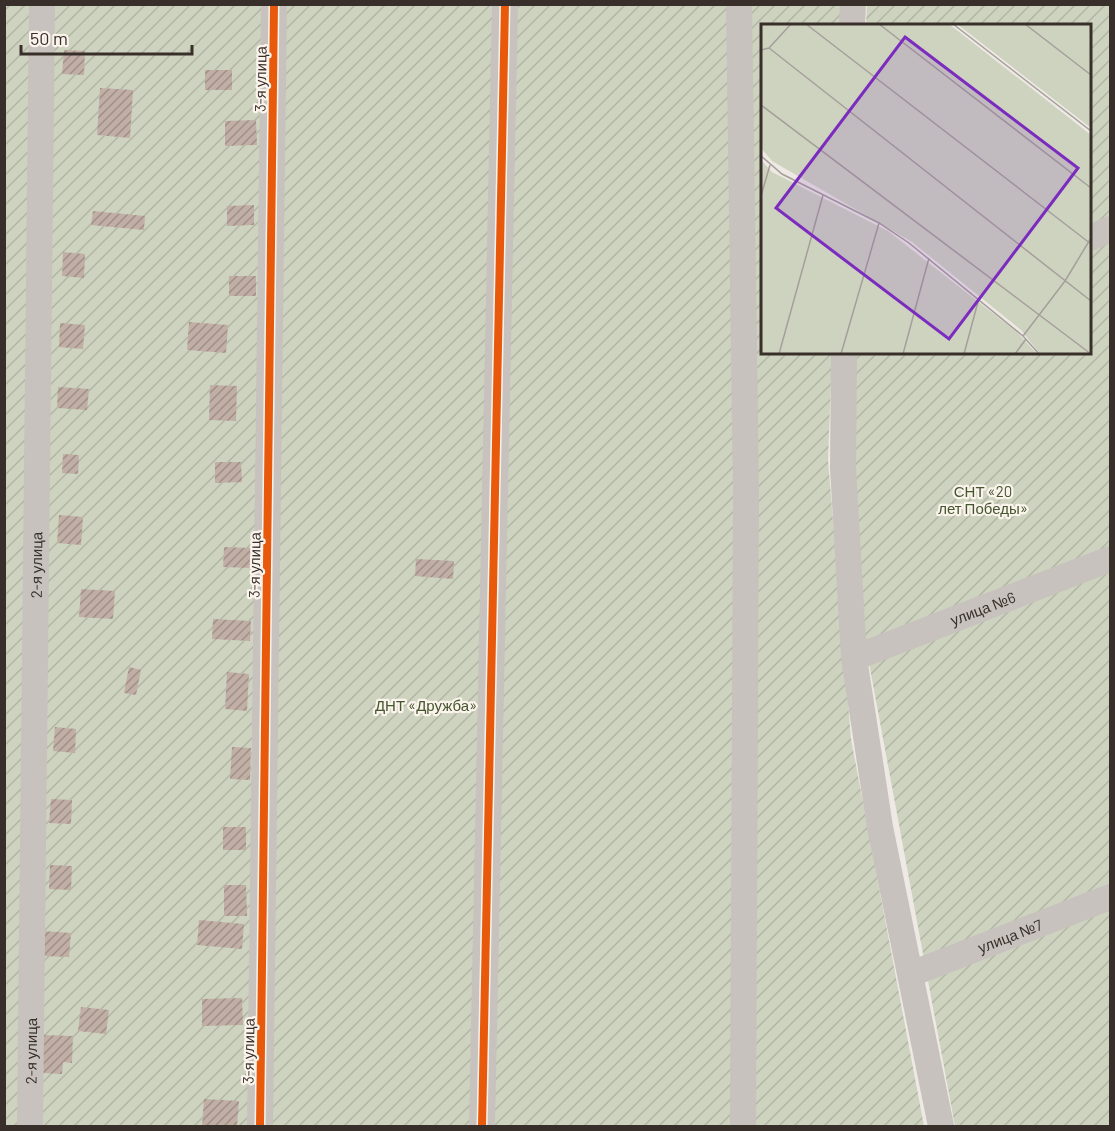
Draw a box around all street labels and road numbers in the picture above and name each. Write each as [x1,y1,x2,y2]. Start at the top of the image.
street label: 3-я улица [250,45,270,112]
street label: 2-я улица [27,531,45,598]
street label: 3-я улица [244,531,264,598]
street label: улица №6 [948,588,1018,629]
street label: улица №7 [975,915,1045,956]
street label: 2-я улица [21,1017,40,1084]
street label: 3-я улица [238,1017,258,1084]

